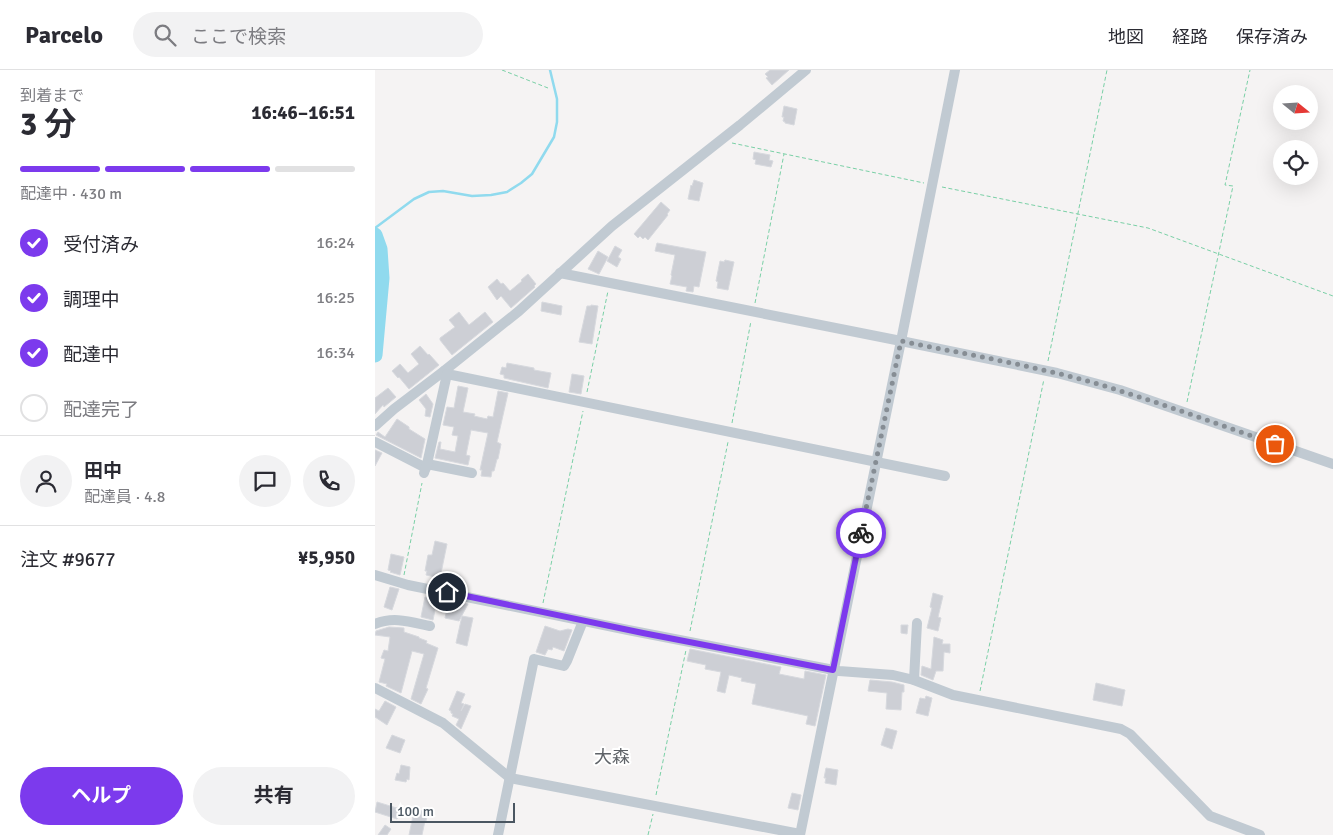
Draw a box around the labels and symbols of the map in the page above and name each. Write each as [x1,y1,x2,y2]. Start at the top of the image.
north arrow [1273,85,1317,130]
pin [1254,423,1296,465]
courier [836,508,886,558]
pin [426,571,468,613]
district label: 大森 [594,746,630,768]
scale bar [390,800,515,823]

